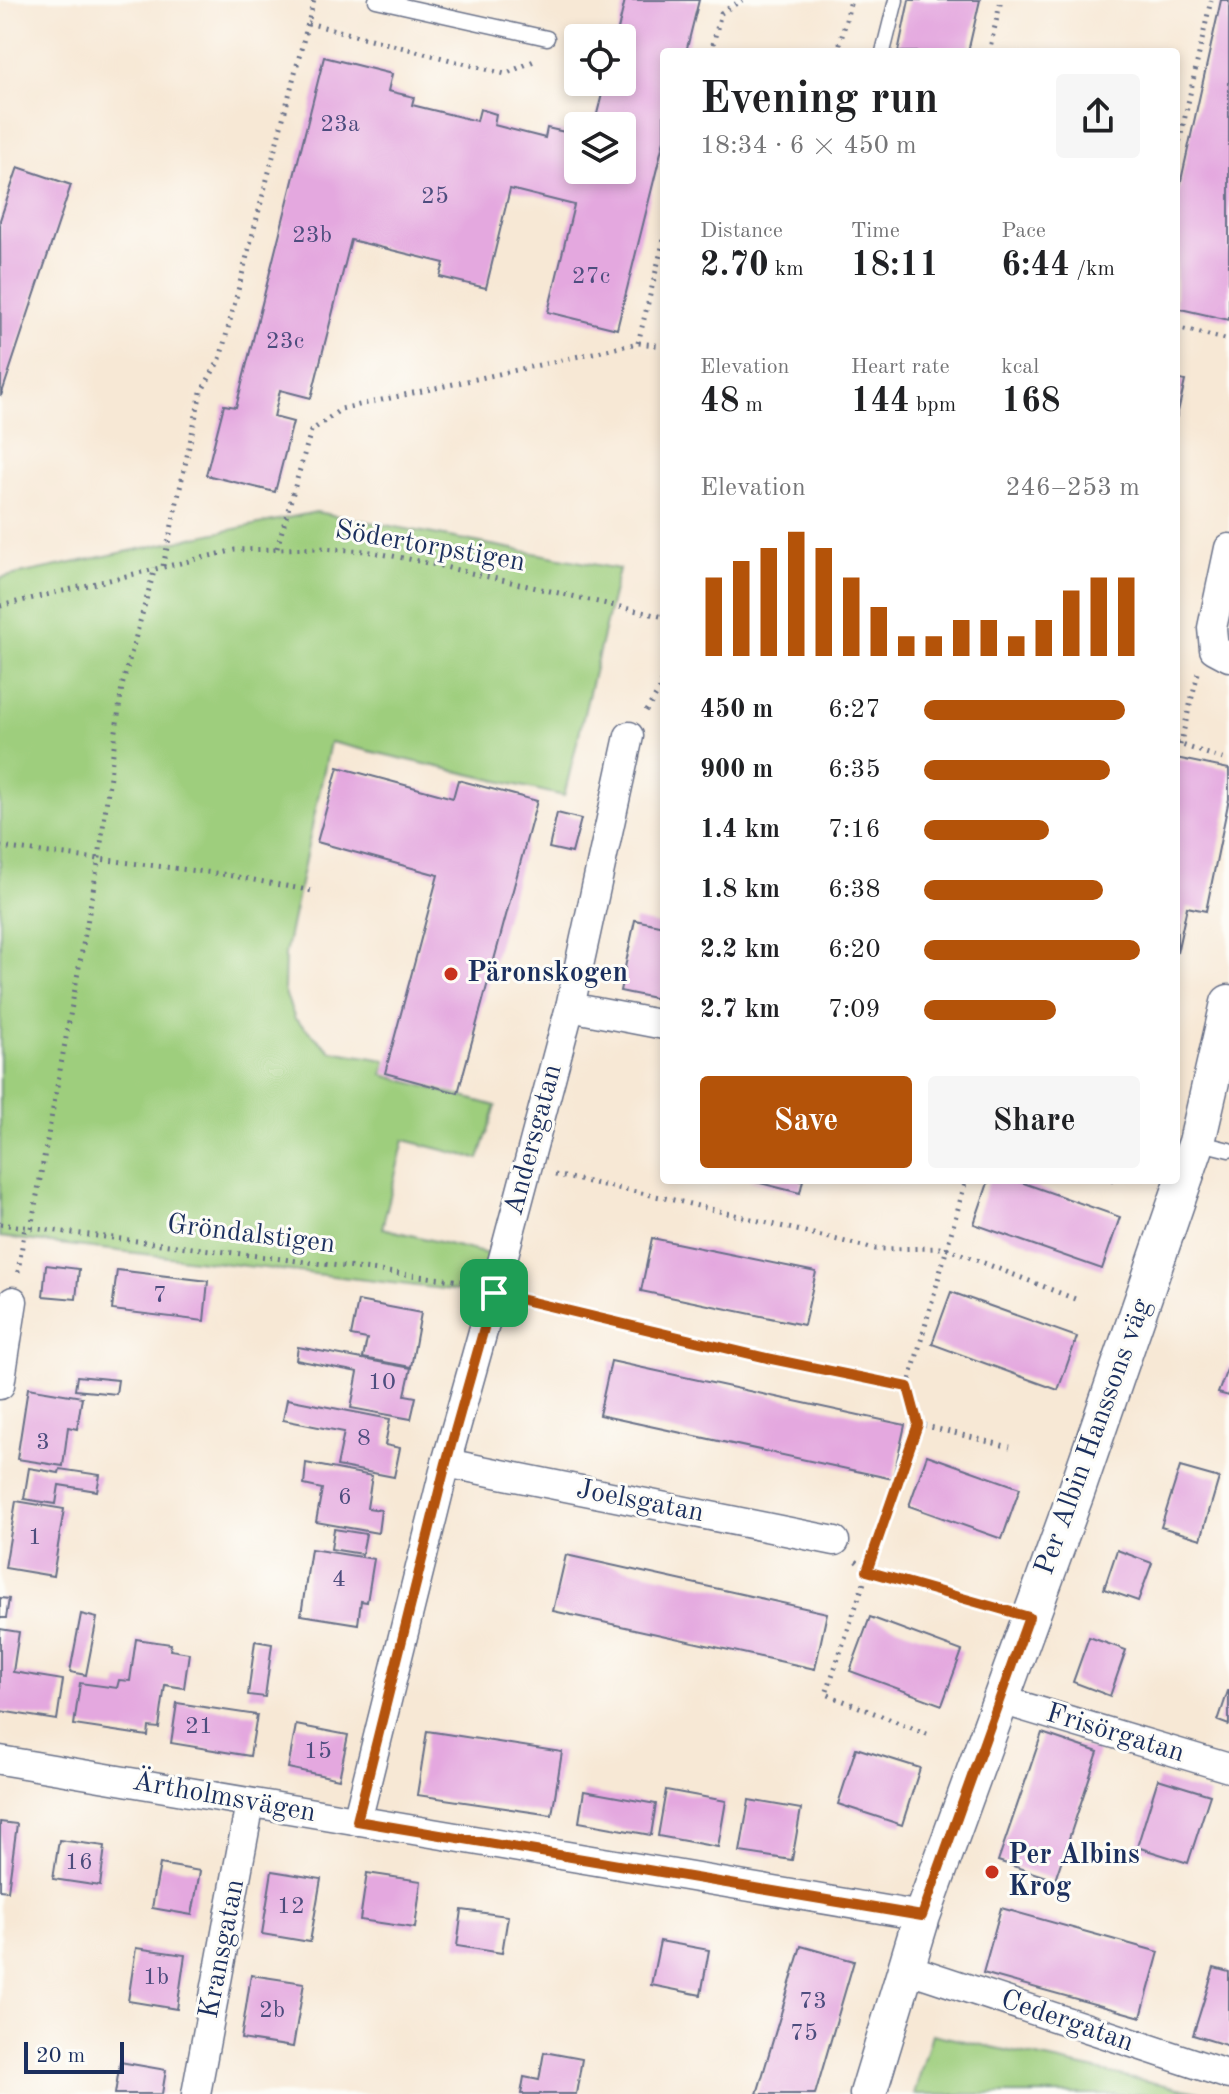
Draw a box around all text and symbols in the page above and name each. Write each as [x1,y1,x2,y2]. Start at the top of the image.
map controls [564,24,636,184]
button: locate [564,24,636,96]
button: share [1056,74,1140,158]
text: Evening run [700,78,938,122]
button: layers [564,112,636,184]
house number: 23a [320,113,360,137]
text: 18:34 · 6 × 450 m [700,133,917,159]
house number: 25 [421,185,449,209]
text: Distance [700,220,783,242]
text: Time [851,220,900,242]
text: Pace [1001,220,1046,242]
house number: 23b [292,224,332,248]
text: 2.70 [700,249,769,283]
text: 18:11 [851,249,939,283]
text: 6:44 [1001,249,1070,283]
text: km [769,258,804,280]
text: /km [1070,258,1115,280]
house number: 27c [572,265,610,289]
house number: 23c [266,330,304,354]
text: Elevation [700,356,790,378]
text: Heart rate [851,356,950,378]
text: kcal [1001,356,1039,378]
text: 48 [700,385,739,419]
text: 144 [851,385,910,419]
text: 168 [1001,385,1061,419]
text: m [739,394,763,416]
text: bpm [910,394,956,416]
text: Elevation [700,475,806,501]
text: 246–253 m [1005,475,1140,501]
street label: Södertorpstigen [333,516,527,578]
text: 450 m [700,697,773,723]
text: 6:27 [828,697,881,723]
text: 900 m [700,757,773,783]
text: 6:35 [828,757,881,783]
text: 1.4 km [700,817,780,843]
text: 7:16 [828,817,881,843]
text: 1.8 km [700,877,780,903]
text: 6:38 [828,877,881,903]
text: 2.2 km [700,937,780,963]
text: 6:20 [828,937,881,963]
place label: Päronskogen [467,960,628,988]
marker: Päronskogen [442,965,460,983]
text: 2.7 km [700,997,780,1023]
text: 7:09 [828,997,881,1023]
street label: Andersgatan [500,1061,568,1219]
button: Save [700,1076,912,1168]
button: Share [928,1076,1140,1168]
street label: Gröndalstigen [165,1211,337,1259]
pin [460,1259,528,1327]
icon: arrive [472,1271,516,1315]
house number: 7 [153,1284,167,1308]
street label: Per Albin Hanssons väg [1031,1295,1157,1579]
house number: 10 [368,1371,396,1395]
house number: 8 [357,1427,371,1451]
house number: 3 [36,1431,50,1455]
street label: Joelsgatan [574,1476,706,1528]
house number: 6 [338,1486,352,1510]
house number: 1 [28,1526,42,1550]
house number: 4 [332,1568,346,1592]
street label: Frisörgatan [1042,1700,1188,1768]
house number: 21 [185,1715,213,1739]
house number: 15 [304,1740,332,1764]
street label: Ärtholmsvägen [130,1764,318,1828]
place label: Per Albins Krog [1008,1842,1140,1902]
house number: 16 [65,1851,93,1875]
marker: Per Albins Krog [983,1863,1001,1881]
street label: Kransgatan [196,1877,250,2021]
house number: 12 [277,1895,305,1919]
house number: 1b [143,1966,169,1990]
street label: Cedergatan [997,1986,1137,2058]
house number: 73 [799,1990,827,2014]
house number: 2b [259,1999,285,2023]
house number: 75 [790,2022,818,2046]
scale bar [24,2038,124,2074]
text: 20 m [36,2045,85,2067]

